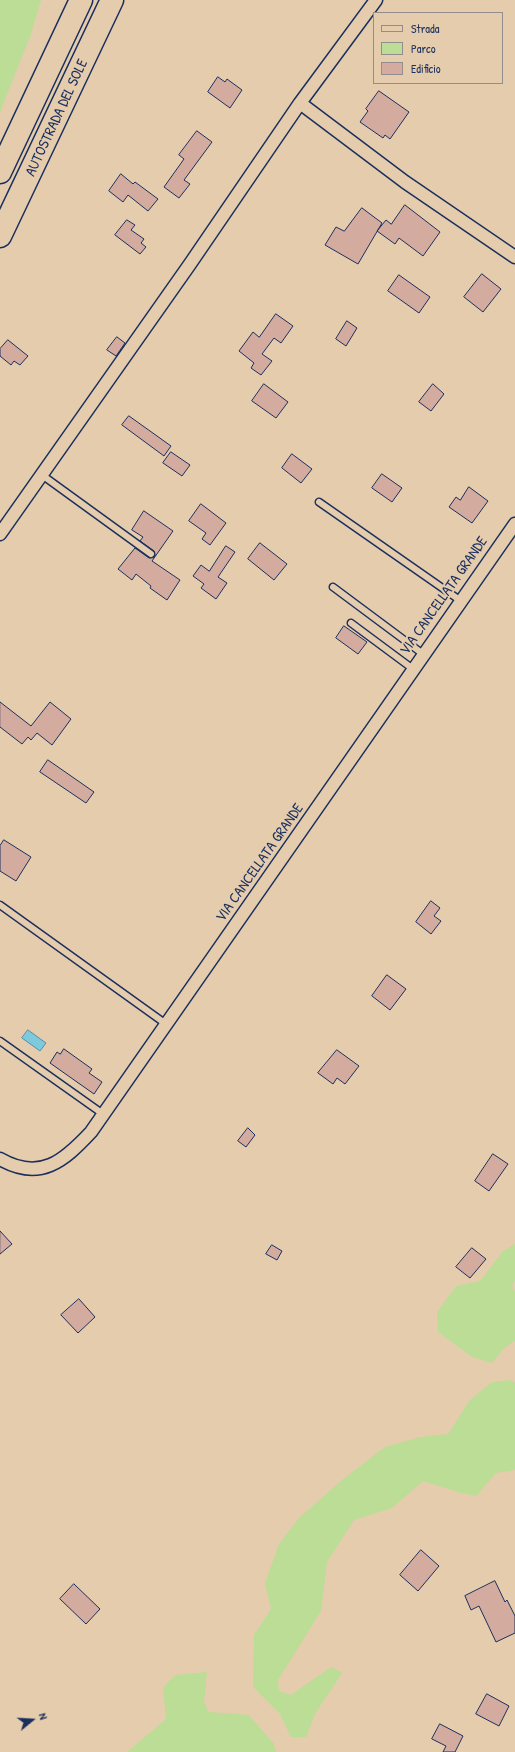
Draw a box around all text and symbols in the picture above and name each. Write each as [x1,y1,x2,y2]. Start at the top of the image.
legend [373,12,503,84]
text: Strada [411,20,439,37]
text: Parco [411,40,436,57]
street label: AUTOSTRADA DEL SOLE [22,57,92,179]
text: Edificio [411,60,441,77]
street label: VIA CANCELLATA GRANDE [396,533,492,659]
street label: VIA CANCELLATA GRANDE [212,800,308,926]
north arrow [12,1700,52,1740]
text: N [36,1711,51,1721]

